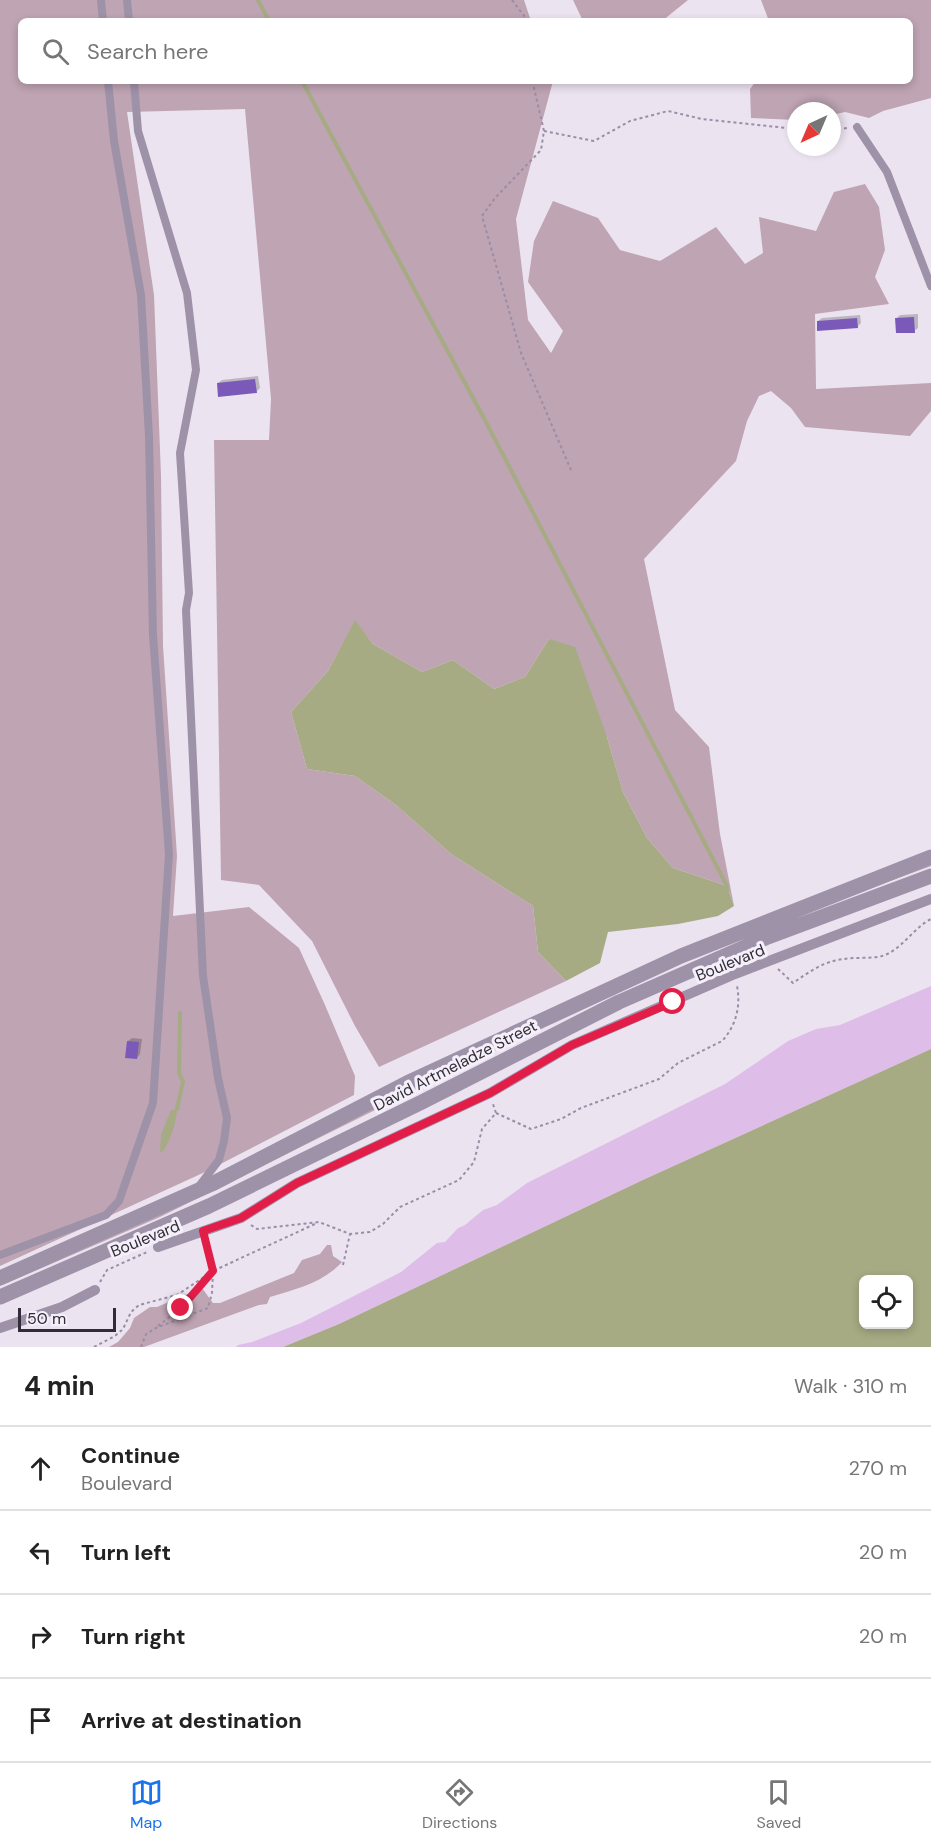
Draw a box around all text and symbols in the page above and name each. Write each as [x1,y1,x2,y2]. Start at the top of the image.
search box [18,18,913,84]
icon: search [39,35,72,68]
text: Search here [87,37,208,66]
north arrow [787,102,841,156]
street label: Boulevard [692,939,768,986]
route start [659,988,685,1014]
street label: David Artmeladze Street [370,1015,540,1116]
street label: Boulevard [107,1215,183,1262]
map controls [859,1275,913,1329]
button: locate [859,1275,913,1329]
route end [167,1294,193,1320]
scale bar [18,1305,116,1332]
text: 50 m [27,1308,66,1329]
text: 4 min [24,1369,95,1403]
text: Walk · 310 m [794,1373,907,1399]
text: Continue [81,1441,180,1470]
icon: ahead [24,1452,57,1485]
text: 270 m [849,1455,907,1481]
text: Boulevard [81,1470,172,1496]
icon: left [24,1536,57,1569]
text: Turn left [81,1538,171,1567]
text: 20 m [859,1539,907,1565]
icon: right [24,1620,57,1653]
text: Turn right [81,1622,186,1651]
text: 20 m [859,1623,907,1649]
icon: arrive [24,1704,57,1737]
text: Arrive at destination [81,1706,302,1735]
tab: Map [130,1776,163,1833]
tab: Directions [422,1776,497,1833]
tab: Saved [757,1776,801,1833]

